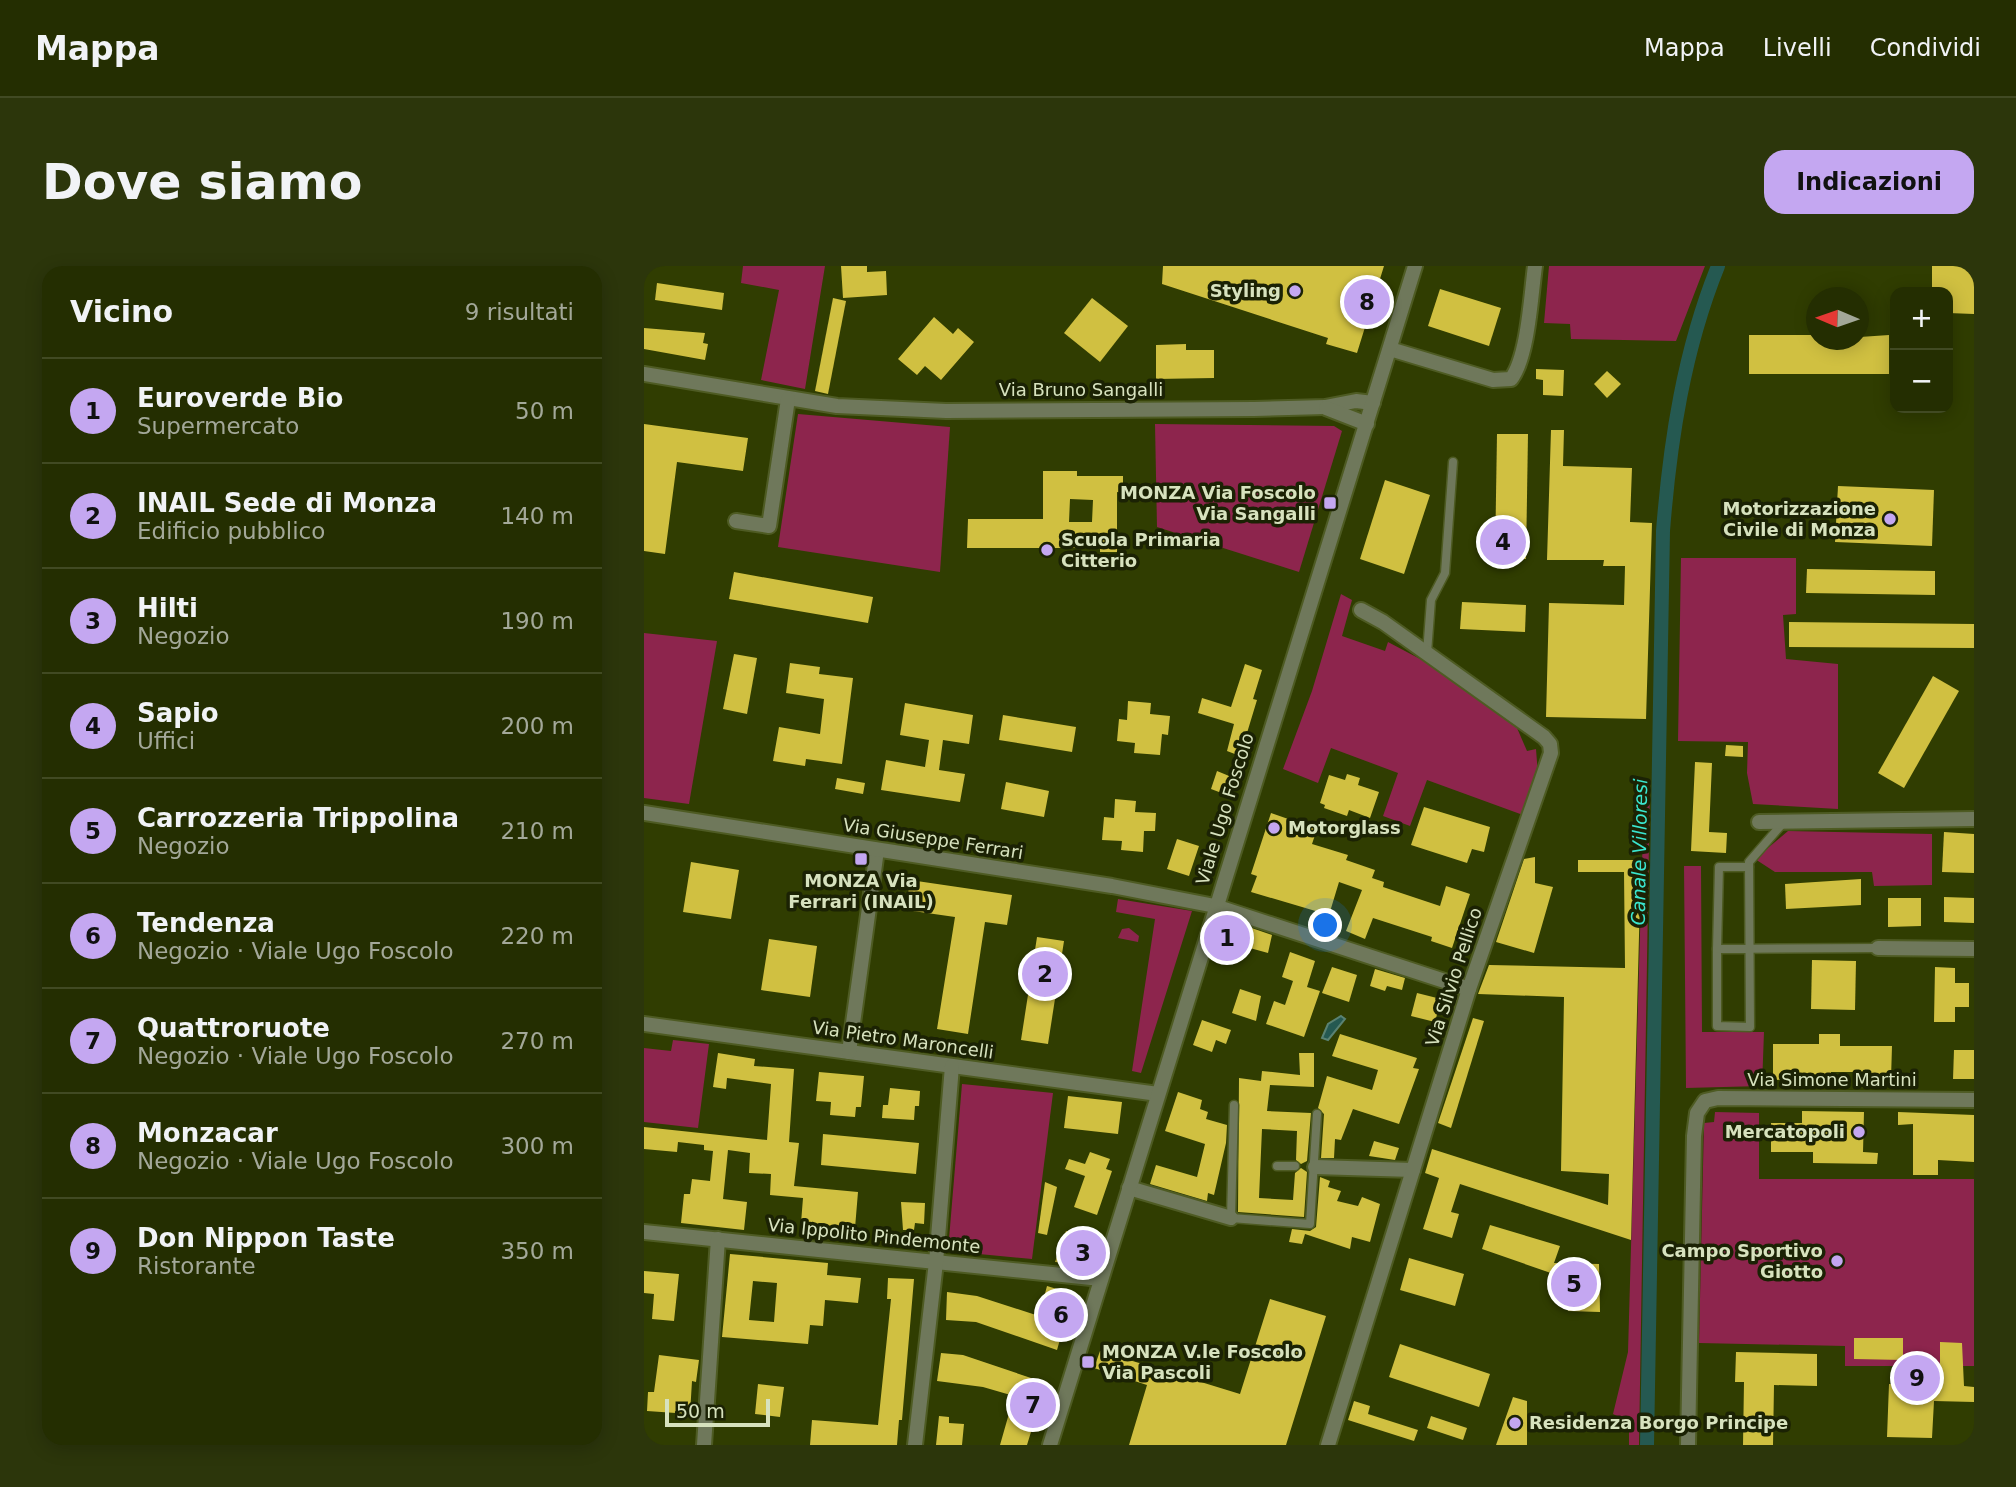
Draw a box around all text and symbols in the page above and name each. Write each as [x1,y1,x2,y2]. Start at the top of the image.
text: Mappa [35,29,160,68]
text: Mappa [1644,34,1725,62]
text: Livelli [1763,34,1832,62]
text: Condividi [1870,34,1981,62]
button: Indicazioni [1764,150,1974,214]
text: Dove siamo [42,154,362,211]
pin: 8 [1344,276,1390,328]
place label: Styling [1210,280,1281,301]
marker: Styling [1287,283,1303,299]
north arrow [1806,287,1869,350]
map controls [1890,287,1953,413]
button: + [1890,287,1953,350]
text: Vicino [70,294,173,329]
text: 9 risultati [465,299,574,325]
button: − [1890,350,1953,413]
street label: Via Bruno Sangalli [999,379,1163,400]
text: Euroverde Bio [137,383,343,413]
text: 1 [85,398,101,424]
text: 50 m [515,398,574,424]
text: Supermercato [137,413,299,439]
place label: MONZA Via Foscolo Via Sangalli [1120,482,1316,524]
text: INAIL Sede di Monza [137,488,437,518]
marker: MONZA Via Foscolo Via Sangalli [1322,495,1338,511]
place label: Motorizzazione Civile di Monza [1723,498,1876,540]
text: 2 [85,503,101,529]
text: 140 m [500,503,574,529]
marker: Motorizzazione Civile di Monza [1882,511,1898,527]
pin: 4 [1480,516,1526,568]
text: Edificio pubblico [137,518,325,544]
place label: Scuola Primaria Citterio [1061,529,1221,571]
marker: Scuola Primaria Citterio [1039,542,1055,558]
text: Hilti [137,593,198,623]
text: 3 [85,608,101,634]
text: 190 m [500,608,574,634]
text: Negozio [137,623,230,649]
text: Sapio [137,698,219,728]
text: 4 [85,713,101,739]
text: 200 m [500,713,574,739]
text: Uffici [137,728,195,754]
street label: Viale Ugo Foscolo [1191,730,1258,888]
water label: Canale Villoresi [1627,778,1651,926]
text: Carrozzeria Trippolina [137,803,459,833]
street label: Via Giuseppe Ferrari [841,814,1025,863]
place label: Motorglass [1288,817,1401,838]
text: 5 [85,818,101,844]
text: 210 m [500,818,574,844]
marker: Motorglass [1266,820,1282,836]
text: Negozio [137,833,230,859]
marker: MONZA Via Ferrari (INAIL) [853,851,869,867]
place label: MONZA Via Ferrari (INAIL) [788,870,934,912]
street label: Via Silvio Pellico [1421,905,1486,1049]
text: Tendenza [137,908,275,938]
your location [1308,908,1342,942]
pin: 1 [1204,912,1250,964]
text: 6 [85,923,101,949]
text: 220 m [500,923,574,949]
text: Negozio · Viale Ugo Foscolo [137,938,454,964]
pin: 2 [1022,948,1068,1000]
text: Quattroruote [137,1013,330,1043]
street label: Via Pietro Maroncelli [811,1016,995,1063]
text: 7 [85,1028,101,1054]
text: 270 m [500,1028,574,1054]
text: Negozio · Viale Ugo Foscolo [137,1043,454,1069]
street label: Via Simone Martini [1747,1069,1917,1090]
text: Monzacar [137,1118,278,1148]
place label: Mercatopoli [1725,1121,1845,1142]
marker: Mercatopoli [1851,1124,1867,1140]
text: 8 [85,1133,101,1159]
text: 300 m [500,1133,574,1159]
text: Negozio · Viale Ugo Foscolo [137,1148,454,1174]
street label: Via Ippolito Pindemonte [766,1214,982,1257]
text: Don Nippon Taste [137,1223,395,1253]
pin: 3 [1060,1227,1106,1279]
text: 9 [85,1238,101,1264]
text: 350 m [500,1238,574,1264]
place label: Campo Sportivo Giotto [1661,1240,1823,1282]
text: Ristorante [137,1253,256,1279]
marker: Campo Sportivo Giotto [1829,1253,1845,1269]
pin: 5 [1551,1258,1597,1310]
pin: 6 [1038,1289,1084,1341]
place label: MONZA V.le Foscolo Via Pascoli [1102,1341,1303,1383]
pin: 9 [1894,1352,1940,1404]
marker: MONZA V.le Foscolo Via Pascoli [1080,1354,1096,1370]
pin: 7 [1010,1379,1056,1431]
scale bar [665,1396,770,1428]
text: 50 m [676,1400,725,1422]
place label: Residenza Borgo Principe [1529,1412,1788,1433]
marker: Residenza Borgo Principe [1507,1415,1523,1431]

